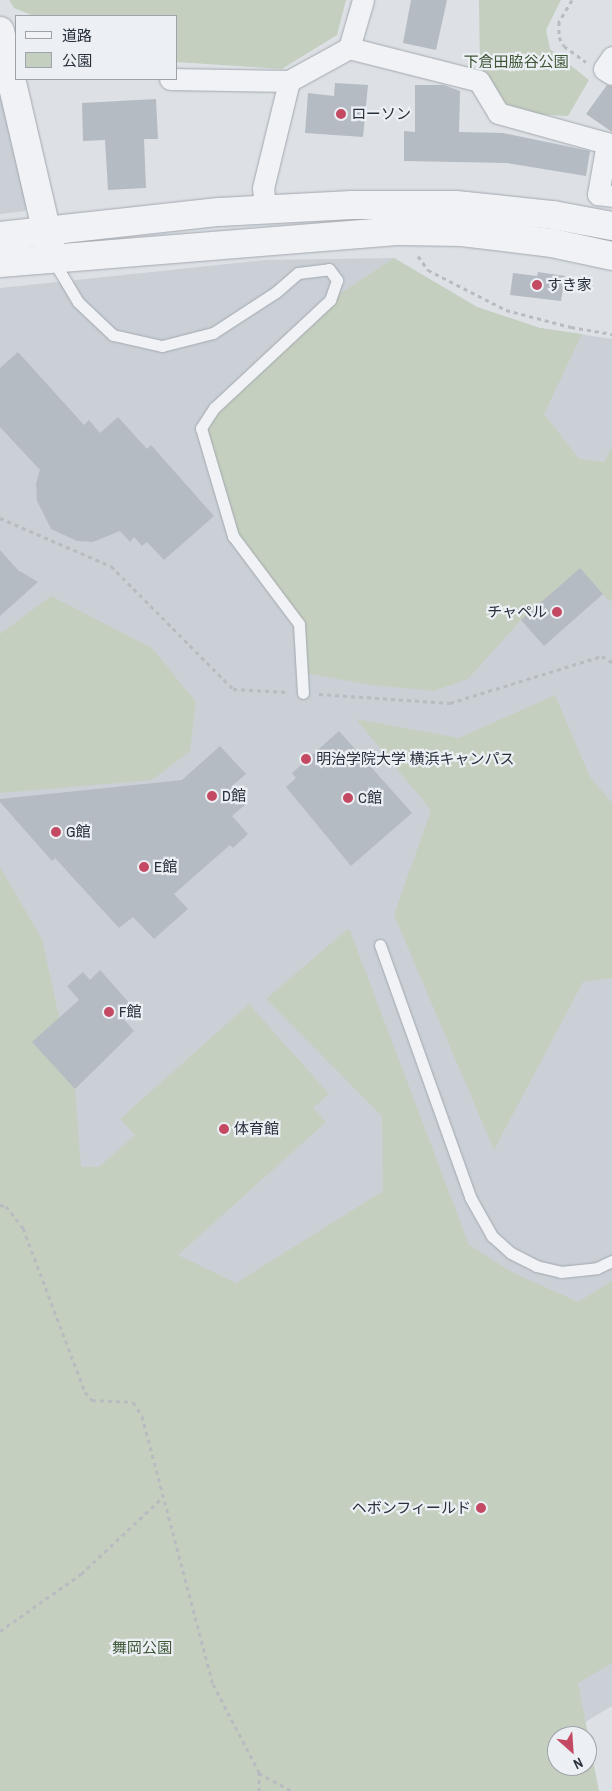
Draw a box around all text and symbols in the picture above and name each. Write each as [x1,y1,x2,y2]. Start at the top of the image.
legend [15,15,178,80]
text: 道路 [62,25,92,46]
text: 公園 [62,50,92,71]
park label: 下倉田脇谷公園 [464,53,568,71]
place label: ローソン [351,105,411,123]
marker: ローソン [335,108,347,120]
place label: すき家 [547,276,592,294]
marker: すき家 [531,279,543,291]
place label: チャペル [487,603,547,621]
marker: チャペル [551,606,563,618]
place label: 明治学院大学 横浜キャンパス [316,750,514,768]
marker: 明治学院大学 横浜キャンパス [300,753,312,765]
place label: D館 [222,787,246,805]
place label: C館 [358,789,382,807]
marker: D館 [206,790,218,802]
marker: C館 [342,792,354,804]
place label: G館 [66,823,91,841]
marker: G館 [50,826,62,838]
place label: E館 [154,858,177,876]
marker: E館 [138,861,150,873]
place label: F館 [119,1003,142,1021]
marker: F館 [103,1006,115,1018]
place label: 体育館 [234,1120,279,1138]
marker: 体育館 [218,1123,230,1135]
place label: ヘボンフィールド [351,1499,471,1517]
marker: ヘボンフィールド [475,1502,487,1514]
park label: 舞岡公園 [112,1639,172,1657]
north arrow [547,1726,597,1776]
text: N [570,1754,586,1773]

